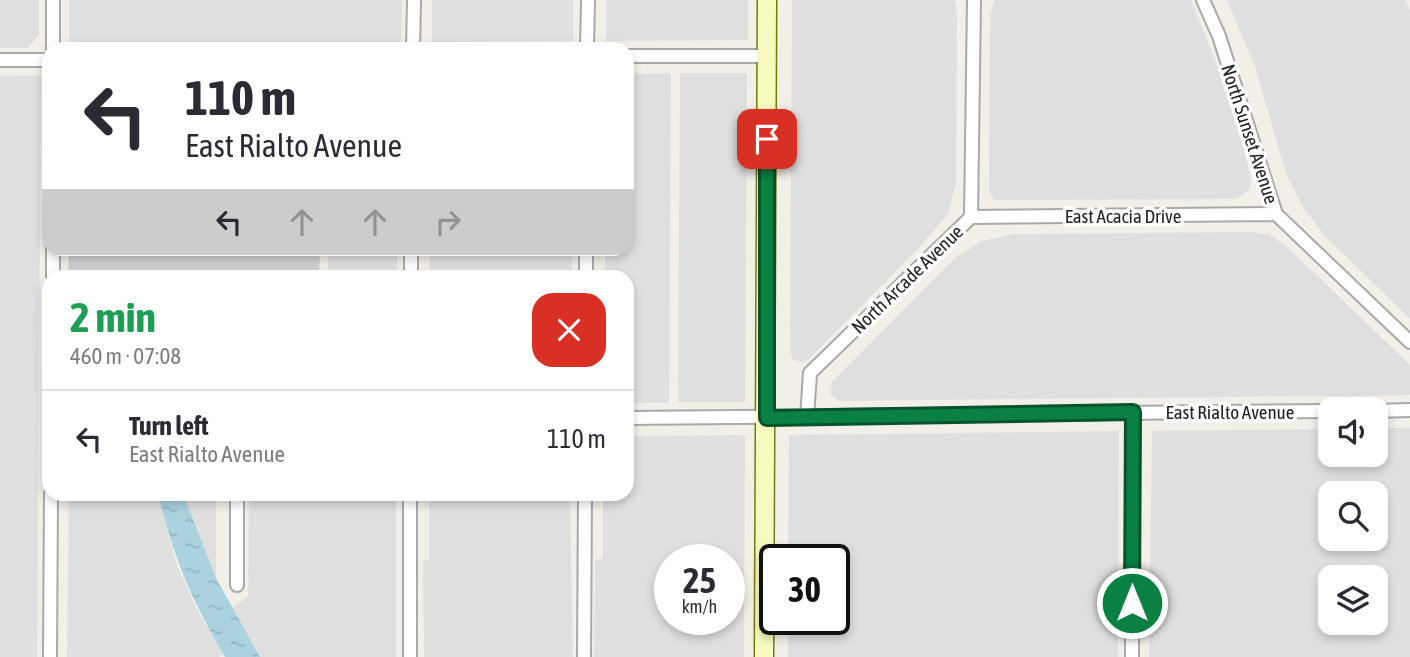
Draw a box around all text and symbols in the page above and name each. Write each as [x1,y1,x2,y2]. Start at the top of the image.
street label: North Sunset Avenue [1217,62,1283,206]
text: 110 m [185,69,296,125]
icon: left [70,70,161,161]
pin [737,109,797,169]
icon: arrive [748,120,786,158]
text: East Rialto Avenue [185,127,402,164]
icon: left [210,203,248,241]
icon: ahead [283,203,321,241]
icon: ahead [356,203,394,241]
icon: right [429,203,467,241]
street label: East Acacia Drive [1065,205,1181,227]
street label: North Arcade Avenue [847,220,967,338]
text: 2 min [70,293,156,341]
button: close [532,293,606,367]
text: 460 m · 07:08 [70,343,181,369]
map controls [1318,397,1388,635]
button: sound [1318,397,1388,467]
street label: East Rialto Avenue [1166,401,1294,423]
text: Turn left [129,411,209,441]
icon: left [70,420,108,458]
text: 110 m [547,424,606,454]
text: East Rialto Avenue [129,441,285,467]
button: search [1318,481,1388,551]
speed limit sign: 30 [759,544,850,635]
text: 25 [683,560,716,600]
button: layers [1318,565,1388,635]
position arrow [1095,566,1169,640]
text: km/h [682,596,717,617]

